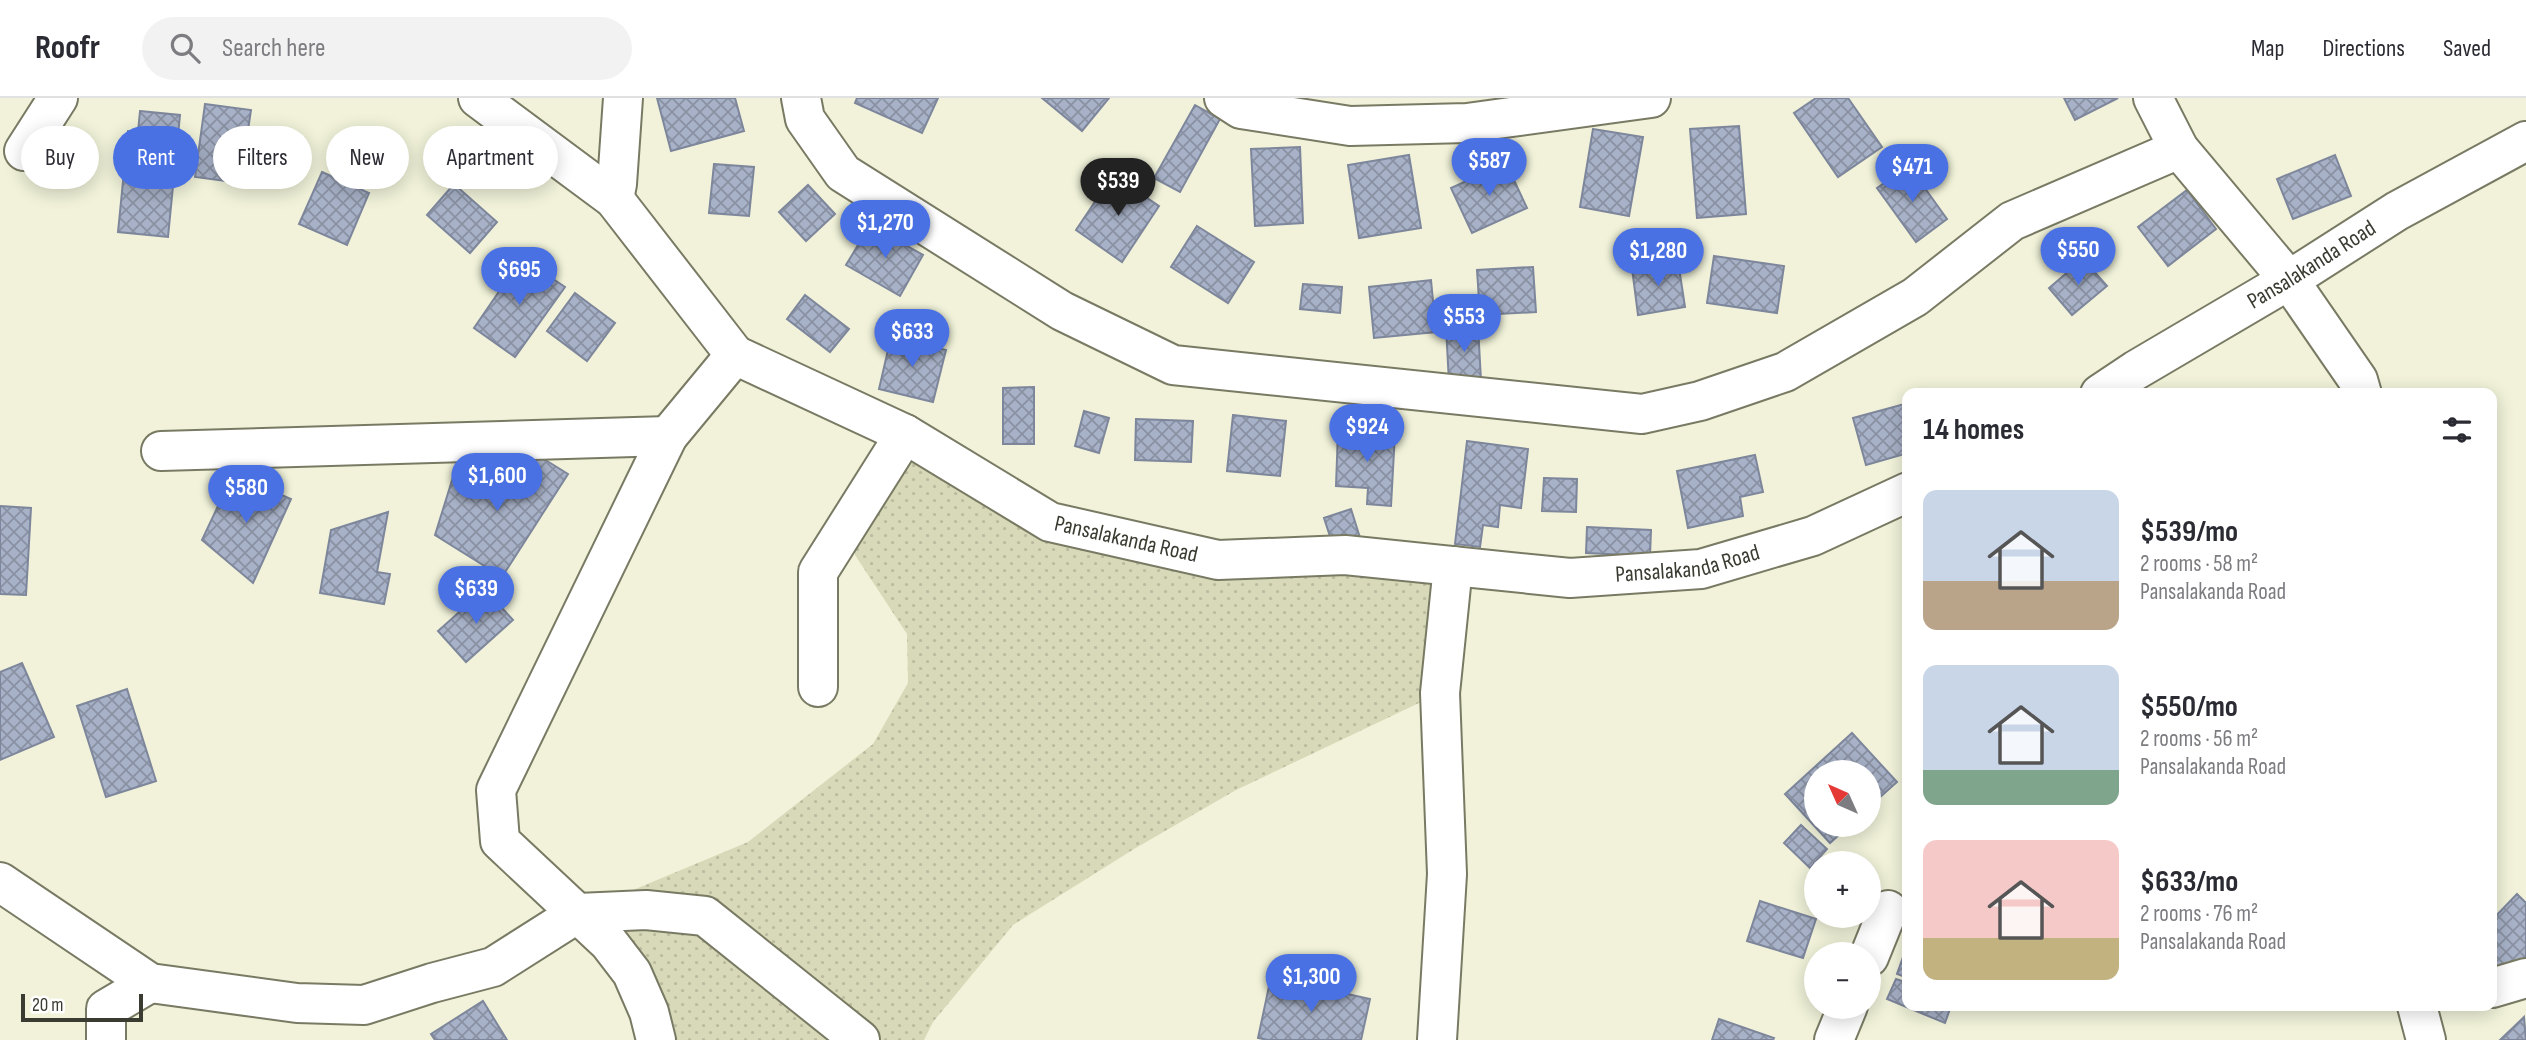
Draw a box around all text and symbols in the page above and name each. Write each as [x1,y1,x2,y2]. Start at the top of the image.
search box [142,17,632,80]
text: Roofr [35,28,100,68]
icon: search [166,29,204,67]
text: Search here [222,33,325,64]
text: Map [2251,34,2284,63]
text: Directions [2322,34,2405,63]
text: Saved [2443,34,2491,63]
chip: Buy [21,126,99,189]
chip: Rent [113,126,199,189]
chip: Filters [213,126,312,189]
chip: New [326,126,409,189]
chip: Apartment [423,126,558,189]
pin: $587 [1448,139,1530,198]
pin: $471 [1871,144,1953,204]
text: $587 [1468,147,1510,175]
text: $471 [1891,153,1933,181]
pin: $539 [1077,158,1159,218]
text: $539 [1096,167,1140,195]
pin: $1,270 [828,200,942,260]
text: $1,270 [856,209,914,237]
street label: Pansalakanda Road [2242,214,2381,315]
pin: $1,280 [1601,228,1715,288]
pin: $550 [2037,228,2119,287]
text: $550 [2057,236,2099,264]
text: $1,280 [1629,237,1687,265]
pin: $695 [478,248,560,307]
text: $695 [497,256,541,284]
pin: $553 [1423,294,1505,354]
text: $553 [1443,303,1485,331]
pin: $633 [871,310,953,369]
text: $633 [890,318,934,346]
pin: $924 [1326,404,1408,464]
icon: filters [2438,411,2476,449]
text: 14 homes [1923,412,2024,448]
text: $924 [1345,413,1389,441]
pin: $1,600 [440,454,554,513]
text: $1,600 [467,462,527,490]
pin: $580 [205,466,287,525]
text: $580 [224,474,268,502]
street label: Pansalakanda Road [1052,509,1201,569]
text: $539/mo [2140,514,2238,550]
icon: home [1979,518,2063,602]
street label: Pansalakanda Road [1614,538,1763,589]
text: 2 rooms · 58 m² [2140,550,2258,578]
pin: $639 [435,566,517,626]
text: $639 [454,575,498,603]
text: Pansalakanda Road [2140,578,2286,606]
text: $550/mo [2140,689,2238,725]
icon: home [1979,693,2063,777]
text: 2 rooms · 56 m² [2140,725,2258,753]
text: Pansalakanda Road [2140,753,2286,781]
north arrow [1804,760,1881,836]
map controls [1804,760,1881,1019]
button: + [1804,851,1881,928]
text: $633/mo [2140,864,2238,900]
icon: home [1979,868,2063,952]
text: 2 rooms · 76 m² [2140,900,2258,928]
text: Pansalakanda Road [2140,928,2286,956]
button: − [1804,942,1881,1019]
pin: $1,300 [1254,954,1368,1014]
text: $1,300 [1282,963,1340,991]
scale bar [21,991,144,1023]
text: 20 m [32,994,64,1017]

